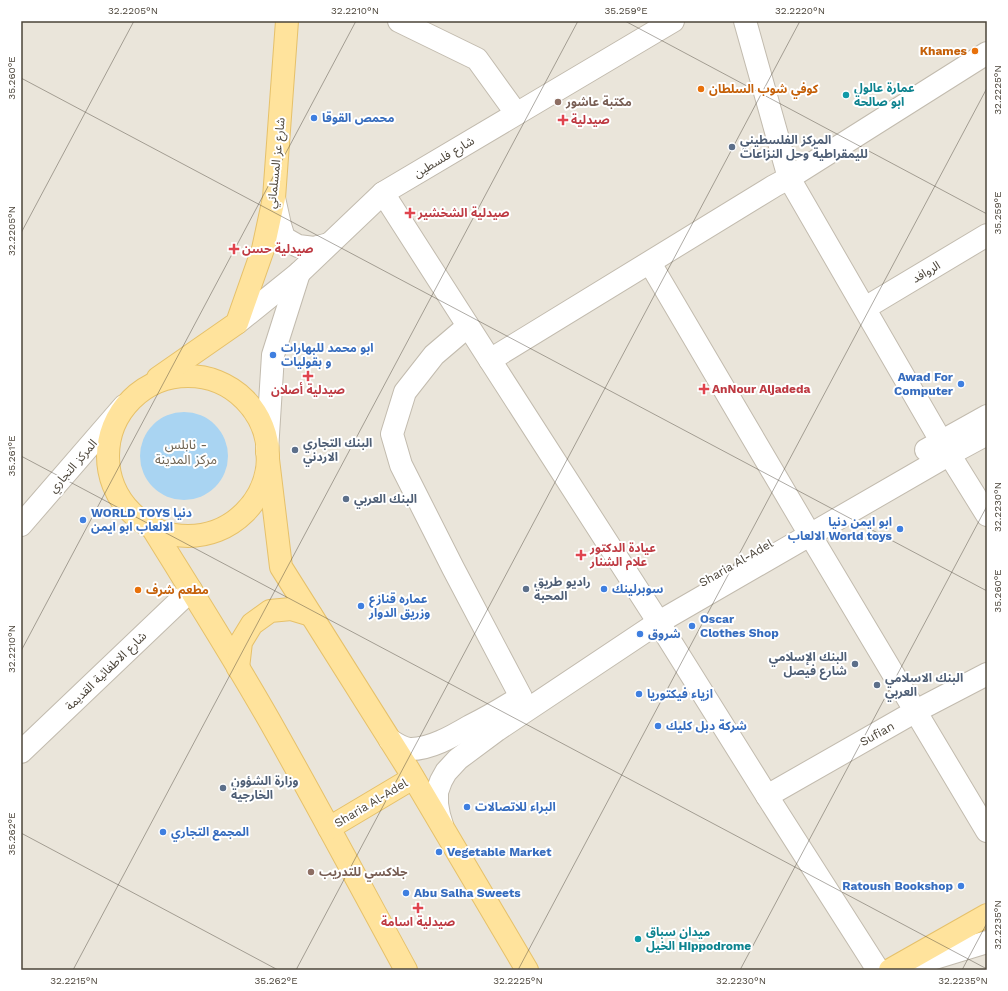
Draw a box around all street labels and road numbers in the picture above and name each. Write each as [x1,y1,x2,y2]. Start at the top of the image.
street label: شارع عز المسلماني [264,117,291,210]
street label: شارع فلسطين [411,133,478,182]
street label: الروافد [909,258,943,286]
street label: المركز التجاري [46,436,102,497]
street label: Sharia Al-Adel [697,536,776,590]
street label: شارع الاطفائية القديمة [63,629,151,715]
street label: Sufian [857,719,897,749]
street label: Sharia Al-Adel [332,775,410,830]

